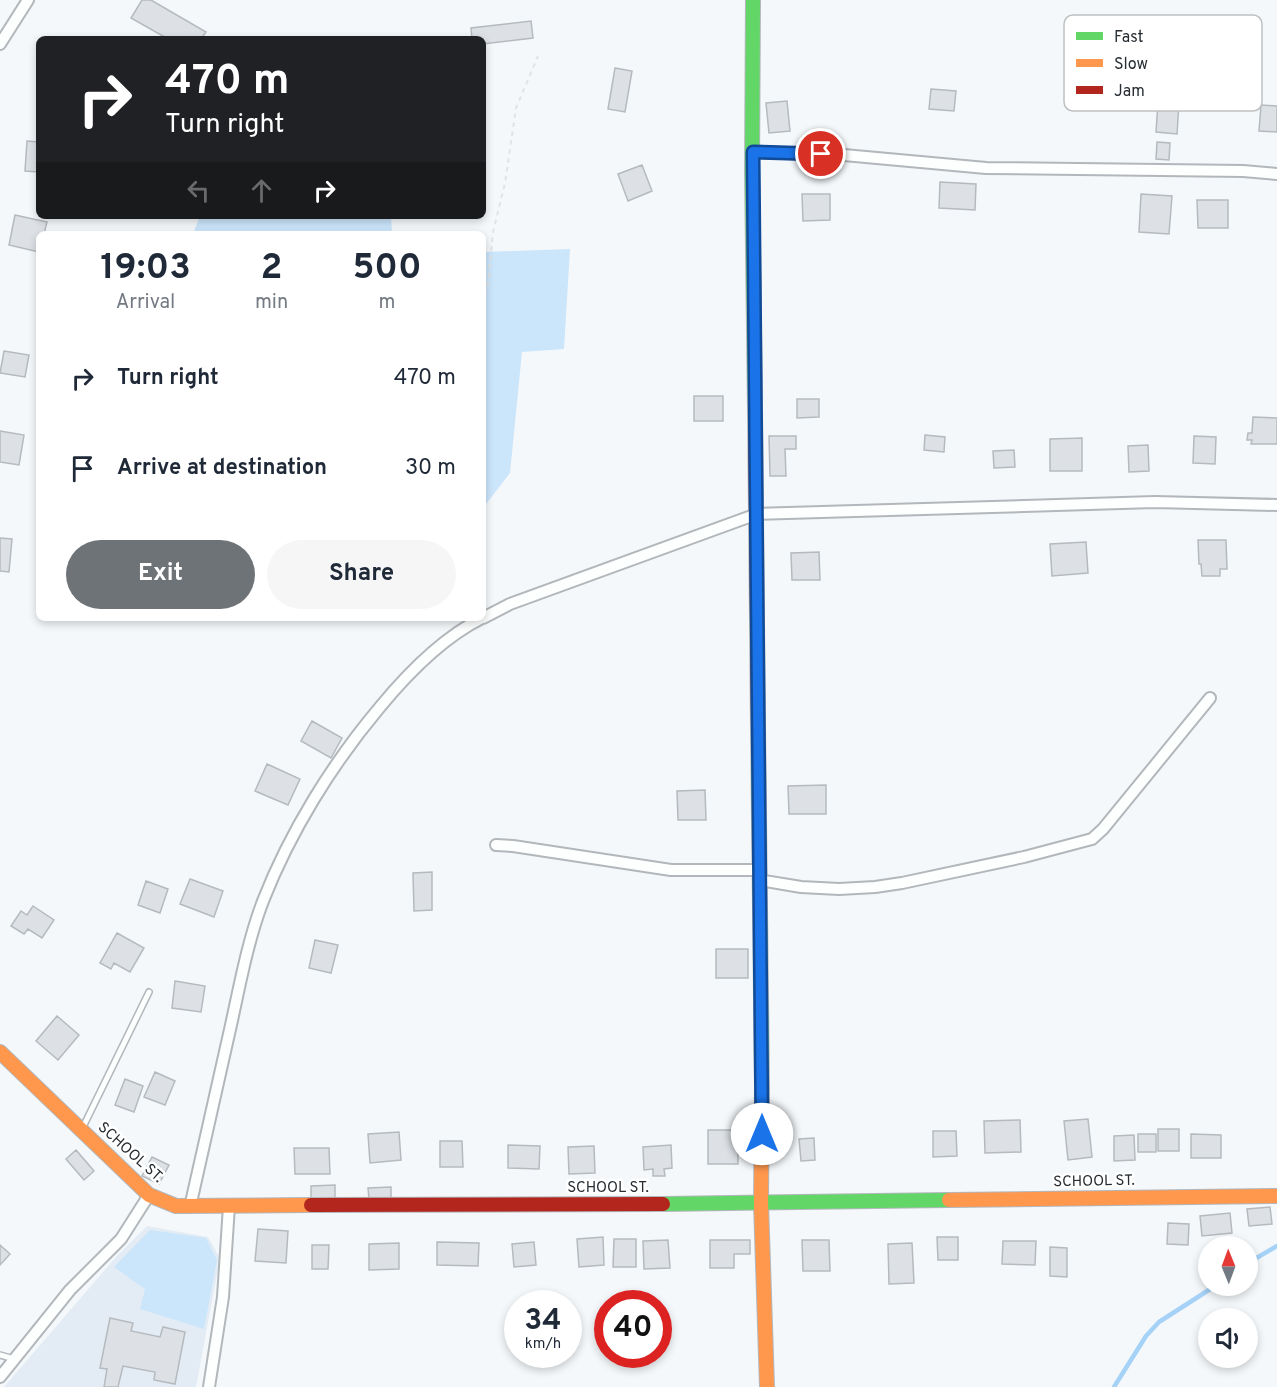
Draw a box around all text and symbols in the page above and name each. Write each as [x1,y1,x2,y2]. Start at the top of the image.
legend [1064,15,1262,111]
text: Fast [1114,28,1144,48]
text: Slow [1114,55,1148,75]
text: 470 m [165,56,290,109]
icon: right [66,60,144,138]
text: Jam [1114,82,1145,102]
text: Turn right [165,108,284,142]
pin [795,128,846,179]
icon: arrive [804,137,837,170]
icon: left [182,174,215,207]
icon: ahead [245,174,278,207]
icon: right [308,174,341,207]
text: 19:03 [100,246,191,292]
text: 2 [261,246,283,292]
text: 500 [352,246,422,292]
text: Arrival [116,290,175,316]
text: min [255,290,288,316]
text: m [379,290,396,316]
icon: right [66,362,99,395]
text: Turn right [117,365,219,392]
text: 470 m [394,365,456,392]
icon: arrive [66,452,99,485]
text: Arrive at destination [117,455,327,482]
text: 30 m [405,455,456,482]
button: Exit [66,540,255,609]
button: Share [267,540,456,609]
position arrow [730,1102,794,1166]
street label: SCHOOL ST. [93,1119,167,1187]
street label: SCHOOL ST. [1053,1172,1135,1192]
street label: SCHOOL ST. [567,1179,649,1198]
north arrow [1198,1236,1258,1296]
map controls [1198,1236,1258,1368]
speed limit sign: 40 [594,1290,672,1368]
text: 34 [524,1303,562,1340]
button: sound [1198,1308,1258,1368]
text: km/h [525,1335,561,1354]

